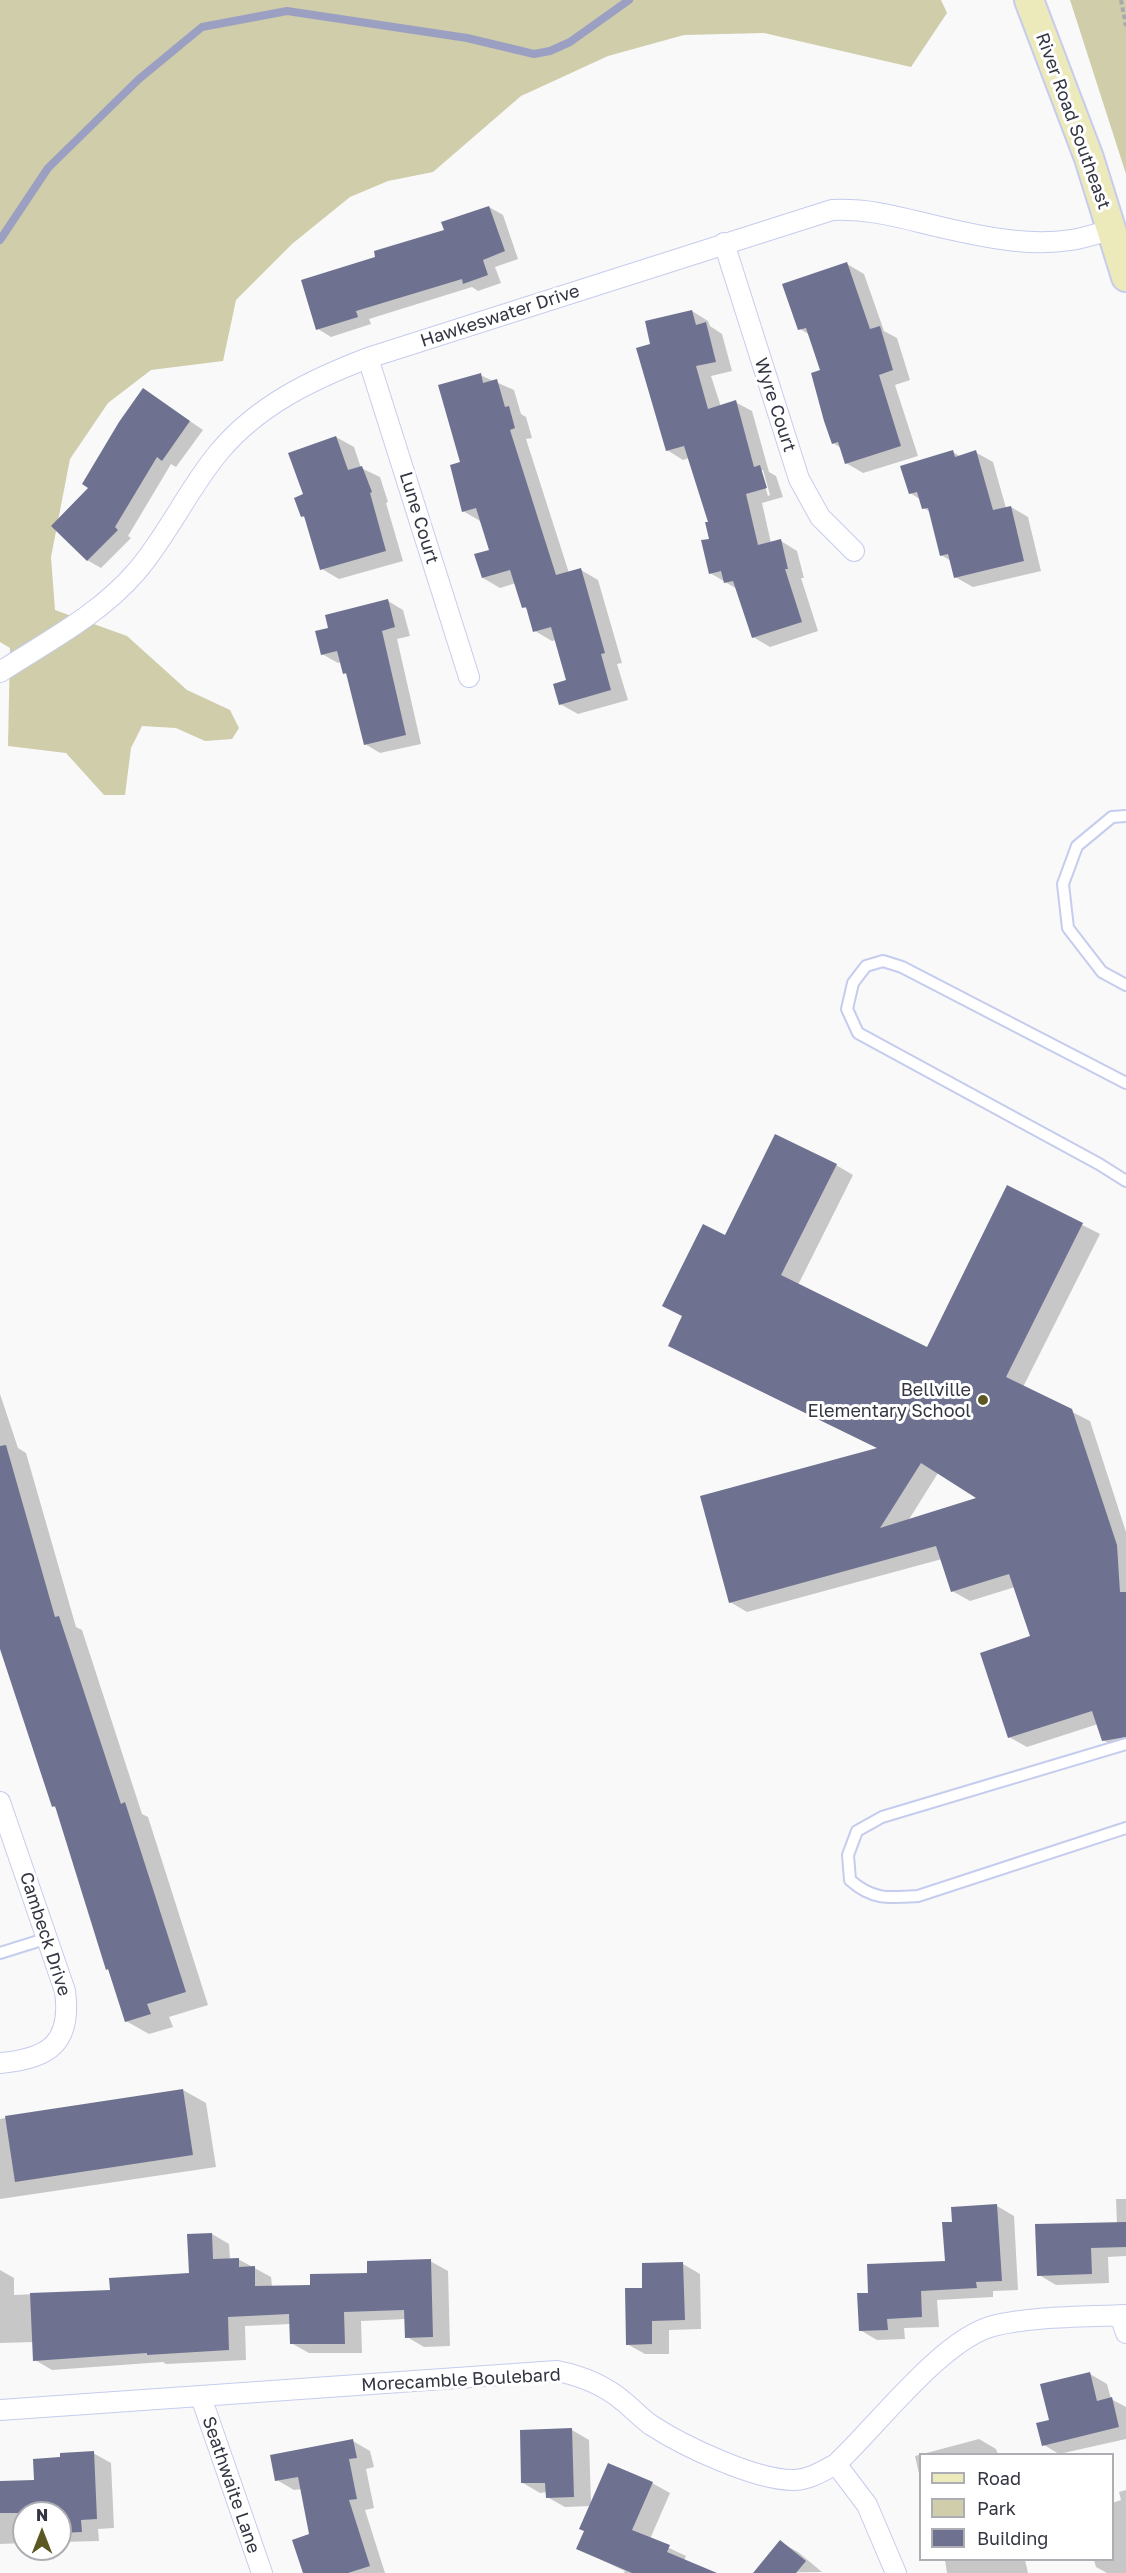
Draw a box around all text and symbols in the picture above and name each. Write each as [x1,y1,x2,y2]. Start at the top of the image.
street label: River Road Southeast [1031,30,1115,212]
street label: Hawkeswater Drive [418,280,582,352]
street label: Wyre Court [750,355,800,455]
street label: Lune Court [395,469,443,567]
place label: Bellville Elementary School [807,1379,971,1422]
marker: Bellville Elementary School [976,1393,990,1407]
street label: Cambeck Drive [15,1869,75,1999]
street label: Morecamble Boulebard [361,2364,561,2396]
street label: Seathwaite Lane [197,2414,265,2556]
legend [919,2453,1114,2561]
text: Road [977,2467,1021,2489]
text: Park [977,2497,1016,2519]
north arrow [12,2501,72,2561]
text: N [36,2505,48,2525]
text: Building [977,2527,1048,2549]

